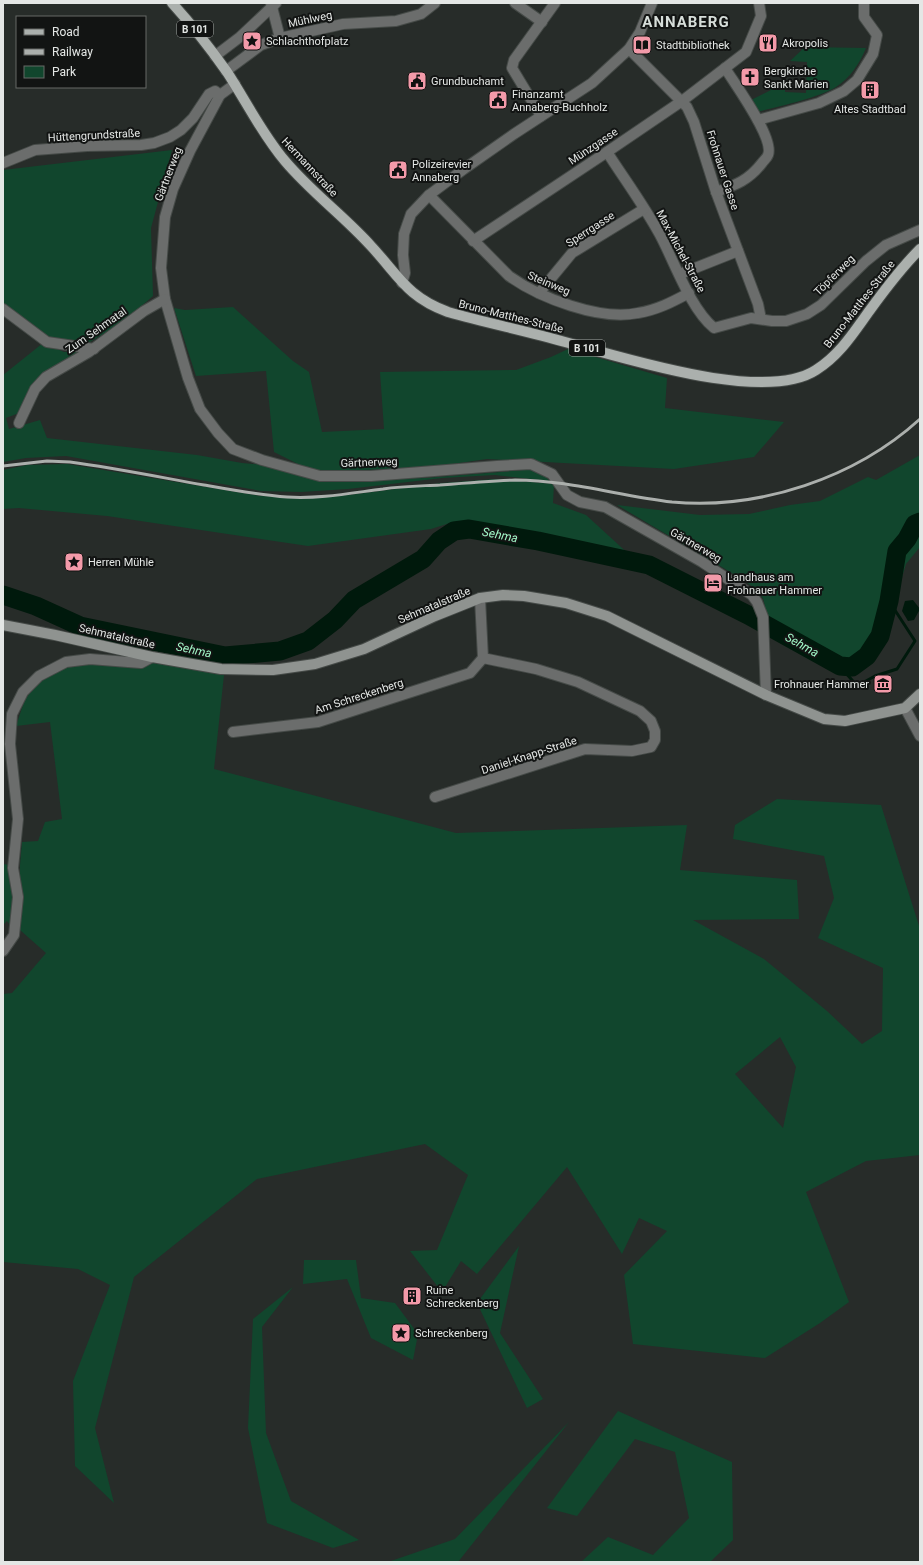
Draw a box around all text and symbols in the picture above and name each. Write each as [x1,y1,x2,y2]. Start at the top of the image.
street label: Mühlweg [287,8,333,30]
district label: ANNABERG [642,13,730,31]
legend [16,16,146,88]
road number: B 101 [177,21,213,37]
text: Road [52,25,80,39]
place icon: Schlachthofplatz [241,30,263,52]
restaurant icon: Akropolis [757,32,779,54]
library icon: Stadtbibliothek [631,34,653,56]
place label: Schlachthofplatz [266,35,349,48]
place label: Akropolis [782,37,828,50]
place label: Stadtbibliothek [656,39,730,52]
text: Railway [52,45,93,59]
text: Park [52,65,77,79]
place label: Bergkirche Sankt Marien [764,65,828,91]
church icon: Bergkirche Sankt Marien [739,66,761,88]
public building icon: Grundbuchamt [406,70,428,92]
place label: Grundbuchamt [431,75,504,88]
building icon: Altes Stadtbad [859,79,881,101]
place label: Finanzamt Annaberg-Buchholz [512,88,608,114]
public building icon: Finanzamt Annaberg-Buchholz [487,89,509,111]
place label: Altes Stadtbad [834,103,906,116]
street label: Münzgasse [566,125,620,168]
street label: Hüttengrundstraße [48,127,141,144]
street label: Frohnauer Gasse [704,129,742,212]
street label: Hermannstraße [279,135,341,200]
street label: Gärtnerweg [152,145,185,203]
place label: Polizeirevier Annaberg [412,158,472,184]
public building icon: Polizeirevier Annaberg [387,159,409,181]
street label: Max-Michel-Straße [653,208,708,295]
street label: Sperrgasse [564,209,617,250]
street label: Töpferweg [811,252,857,298]
street label: Bruno-Matthes-Straße [821,258,898,351]
street label: Steinweg [526,269,572,298]
street label: Bruno-Matthes-Straße [457,297,565,336]
street label: Zum Sehmatal [63,305,129,356]
road number: B 101 [569,340,605,356]
street label: Gärtnerweg [340,455,398,470]
water label: Sehma [481,525,519,545]
street label: Gärtnerweg [668,526,724,565]
place icon: Herren Mühle [63,551,85,573]
place label: Herren Mühle [88,556,154,569]
place label: Landhaus am Frohnauer Hammer [727,571,822,597]
hotel icon: Landhaus am Frohnauer Hammer [702,572,724,594]
street label: Sehmatalstraße [396,584,473,627]
street label: Sehmatalstraße [78,621,156,652]
water label: Sehma [783,630,821,660]
water label: Sehma [175,639,213,661]
museum icon: Frohnauer Hammer [872,673,894,695]
street label: Am Schreckenberg [313,676,405,717]
place label: Frohnauer Hammer [774,678,869,691]
street label: Daniel-Knapp-Straße [480,734,579,777]
place label: Ruine Schreckenberg [426,1284,499,1310]
building icon: Ruine Schreckenberg [401,1285,423,1307]
place icon: Schreckenberg [390,1322,412,1344]
place label: Schreckenberg [415,1327,488,1340]

